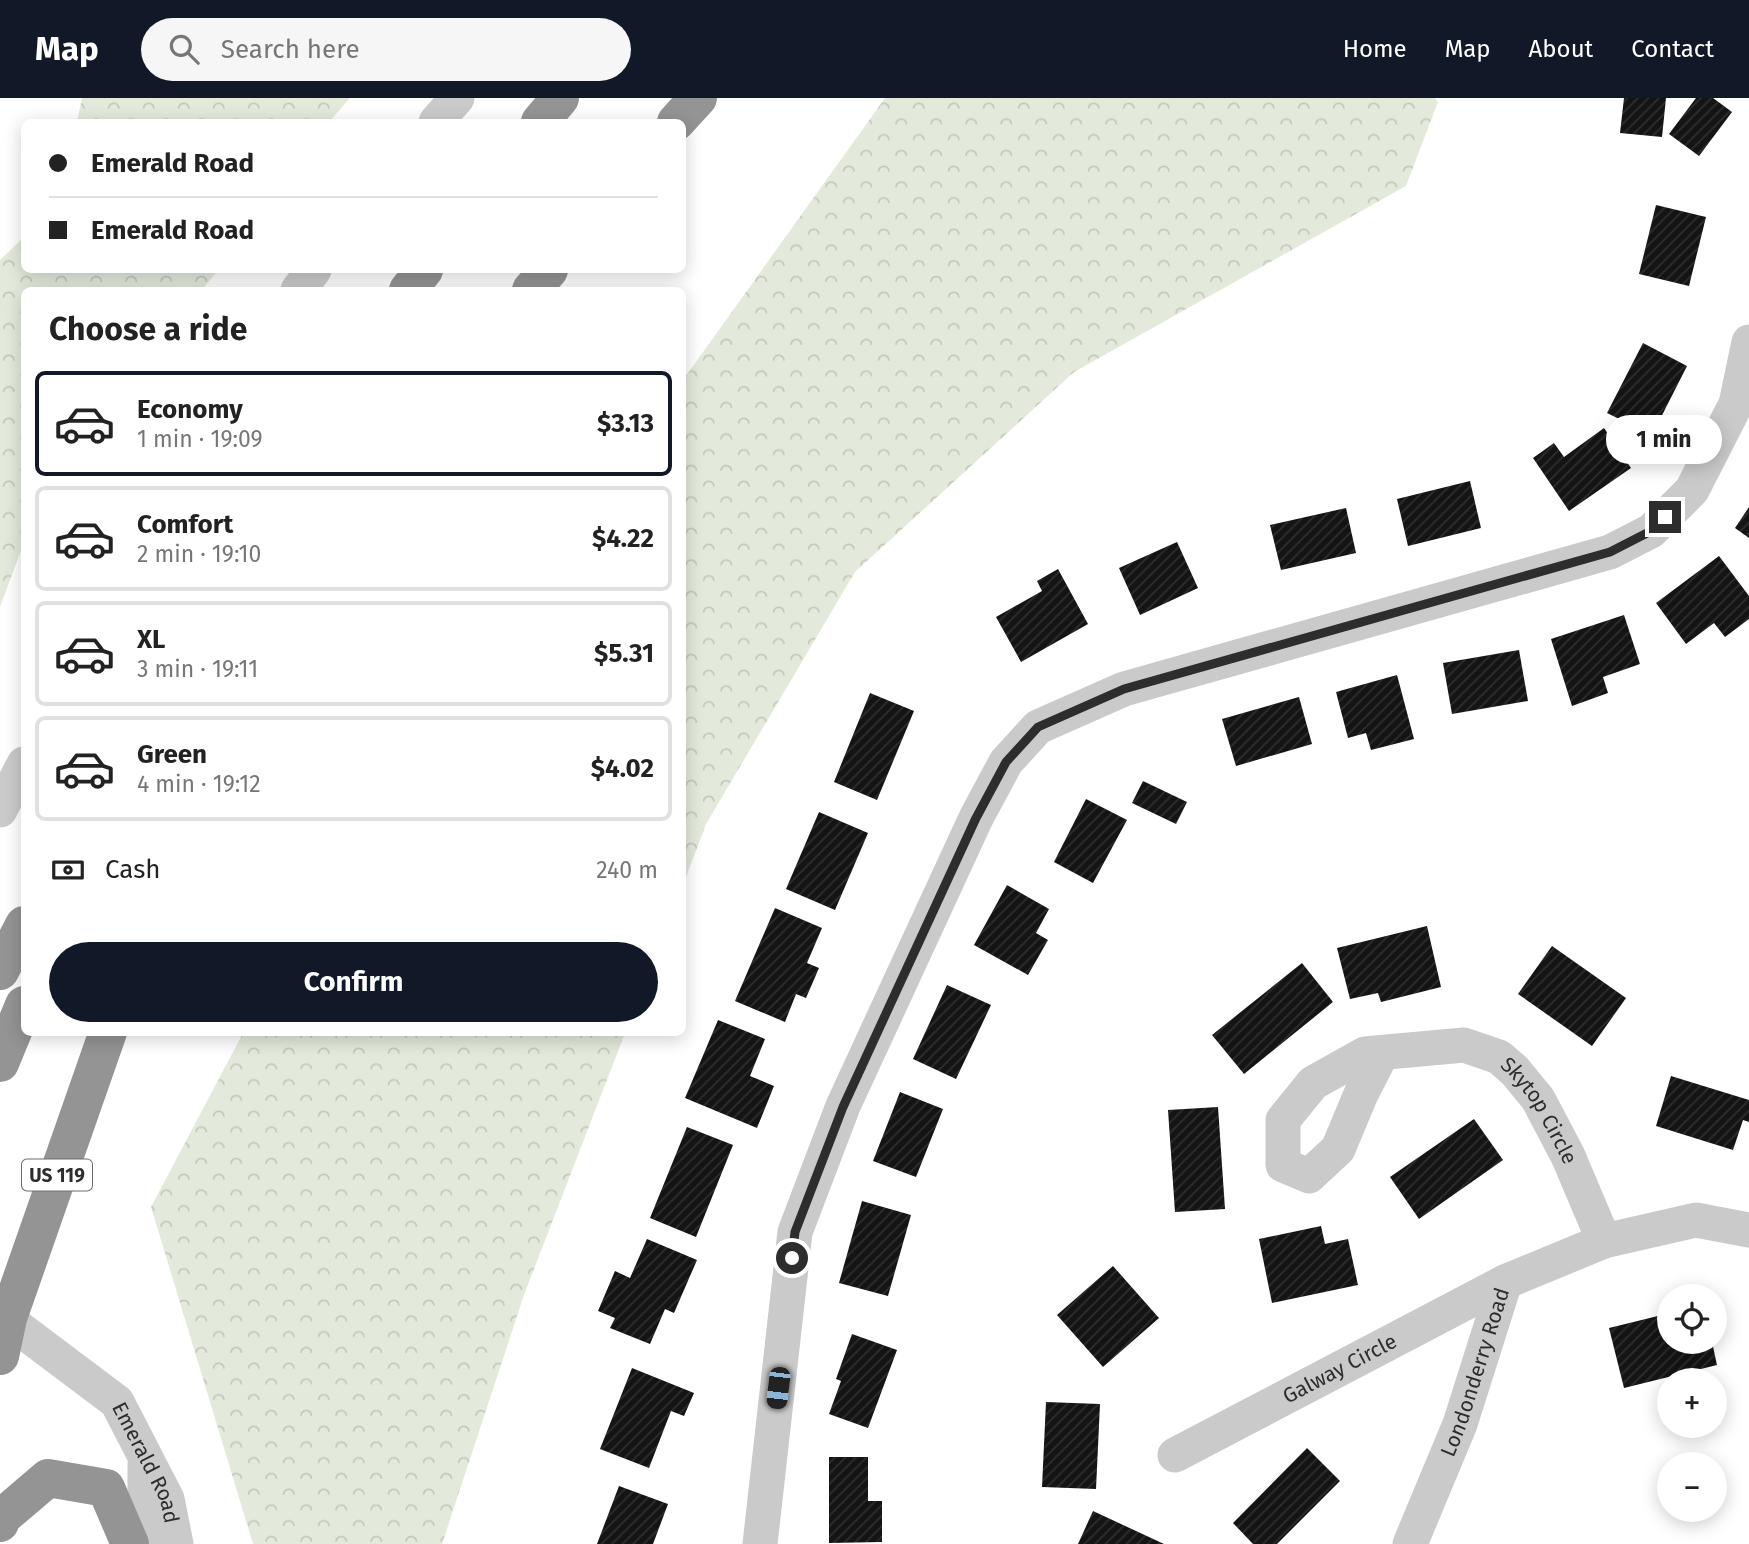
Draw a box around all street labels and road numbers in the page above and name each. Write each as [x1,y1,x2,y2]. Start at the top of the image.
street label: Skytop Circle [1495,1051,1583,1168]
road number: US 119 [22,1160,92,1190]
street label: Londonderry Road [1435,1285,1515,1461]
street label: Galway Circle [1278,1328,1401,1409]
street label: Emerald Road [106,1398,185,1525]

